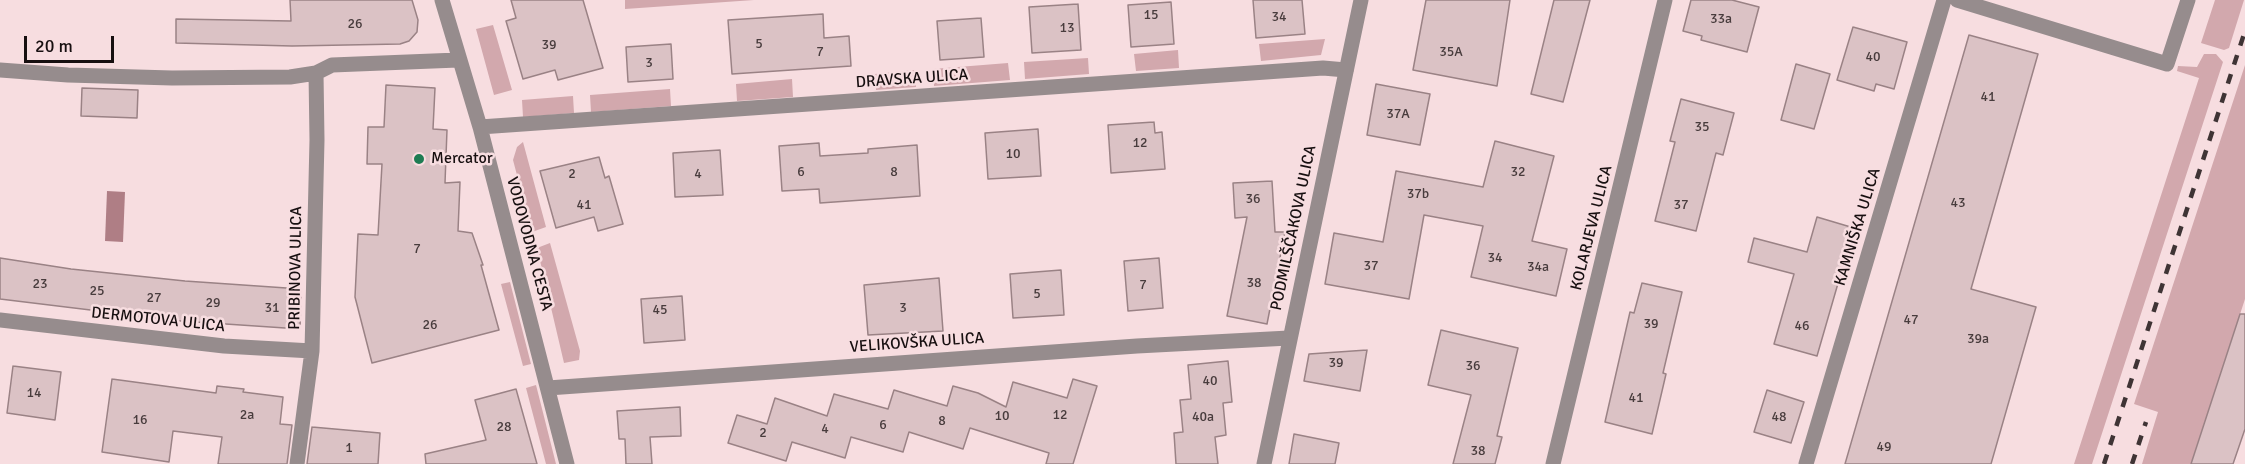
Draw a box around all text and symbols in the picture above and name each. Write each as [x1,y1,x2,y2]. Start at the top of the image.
house number: 15 [1143,7,1159,23]
house number: 34 [1271,9,1287,25]
house number: 33a [1710,11,1732,27]
house number: 26 [347,16,363,32]
house number: 13 [1059,20,1075,36]
scale bar [27,24,117,62]
text: 20 m [35,35,73,57]
house number: 5 [755,36,763,52]
house number: 39 [541,37,557,53]
house number: 7 [816,44,824,60]
house number: 35A [1439,44,1463,60]
house number: 40 [1865,49,1881,65]
house number: 3 [645,55,653,71]
street label: DRAVSKA ULICA [855,65,969,93]
house number: 41 [1980,89,1996,105]
house number: 37A [1386,106,1410,122]
house number: 35 [1694,119,1710,135]
house number: 12 [1132,135,1148,151]
street label: PODMILŠČAKOVA ULICA [1267,144,1321,312]
house number: 10 [1005,146,1021,162]
place label: Mercator [431,149,493,169]
marker: Mercator [412,152,426,166]
street label: KOLARJEVA ULICA [1567,163,1617,293]
house number: 6 [797,164,805,180]
house number: 8 [890,164,898,180]
house number: 32 [1510,164,1526,180]
house number: 2 [568,166,576,182]
house number: 4 [694,166,702,182]
street label: KAMNIŠKA ULICA [1831,166,1885,288]
street label: VODOVODNA CESTA [502,175,556,313]
house number: 37b [1407,186,1429,202]
house number: 36 [1245,191,1261,207]
house number: 43 [1950,195,1966,211]
house number: 41 [576,197,592,213]
house number: 37 [1673,197,1689,213]
street label: PRIBINOVA ULICA [285,206,307,330]
house number: 7 [413,241,421,257]
house number: 34 [1487,250,1503,266]
house number: 37 [1363,258,1379,274]
house number: 34a [1527,259,1549,275]
house number: 38 [1246,275,1262,291]
house number: 23 [32,276,48,292]
house number: 7 [1139,277,1147,293]
house number: 25 [89,283,105,299]
house number: 5 [1033,286,1041,302]
house number: 27 [146,290,162,306]
house number: 29 [205,295,221,311]
house number: 31 [264,300,280,316]
house number: 3 [899,300,907,316]
house number: 45 [652,302,668,318]
street label: DERMOTOVA ULICA [90,303,226,337]
house number: 47 [1903,312,1919,328]
house number: 39 [1643,316,1659,332]
house number: 26 [422,317,438,333]
house number: 46 [1794,318,1810,334]
street label: VELIKOVŠKA ULICA [849,329,985,357]
house number: 39a [1967,331,1989,347]
house number: 39 [1328,355,1344,371]
house number: 36 [1465,358,1481,374]
house number: 40 [1202,373,1218,389]
house number: 14 [26,385,42,401]
house number: 41 [1628,390,1644,406]
house number: 2a [240,407,254,423]
house number: 12 [1052,407,1068,423]
house number: 10 [994,408,1010,424]
house number: 40a [1192,409,1214,425]
house number: 48 [1771,409,1787,425]
house number: 16 [132,412,148,428]
house number: 8 [938,413,946,429]
house number: 6 [879,417,887,433]
house number: 28 [496,419,512,435]
house number: 4 [821,421,829,437]
house number: 2 [759,425,767,441]
house number: 49 [1876,439,1892,455]
house number: 1 [345,440,353,456]
house number: 38 [1470,443,1486,459]

